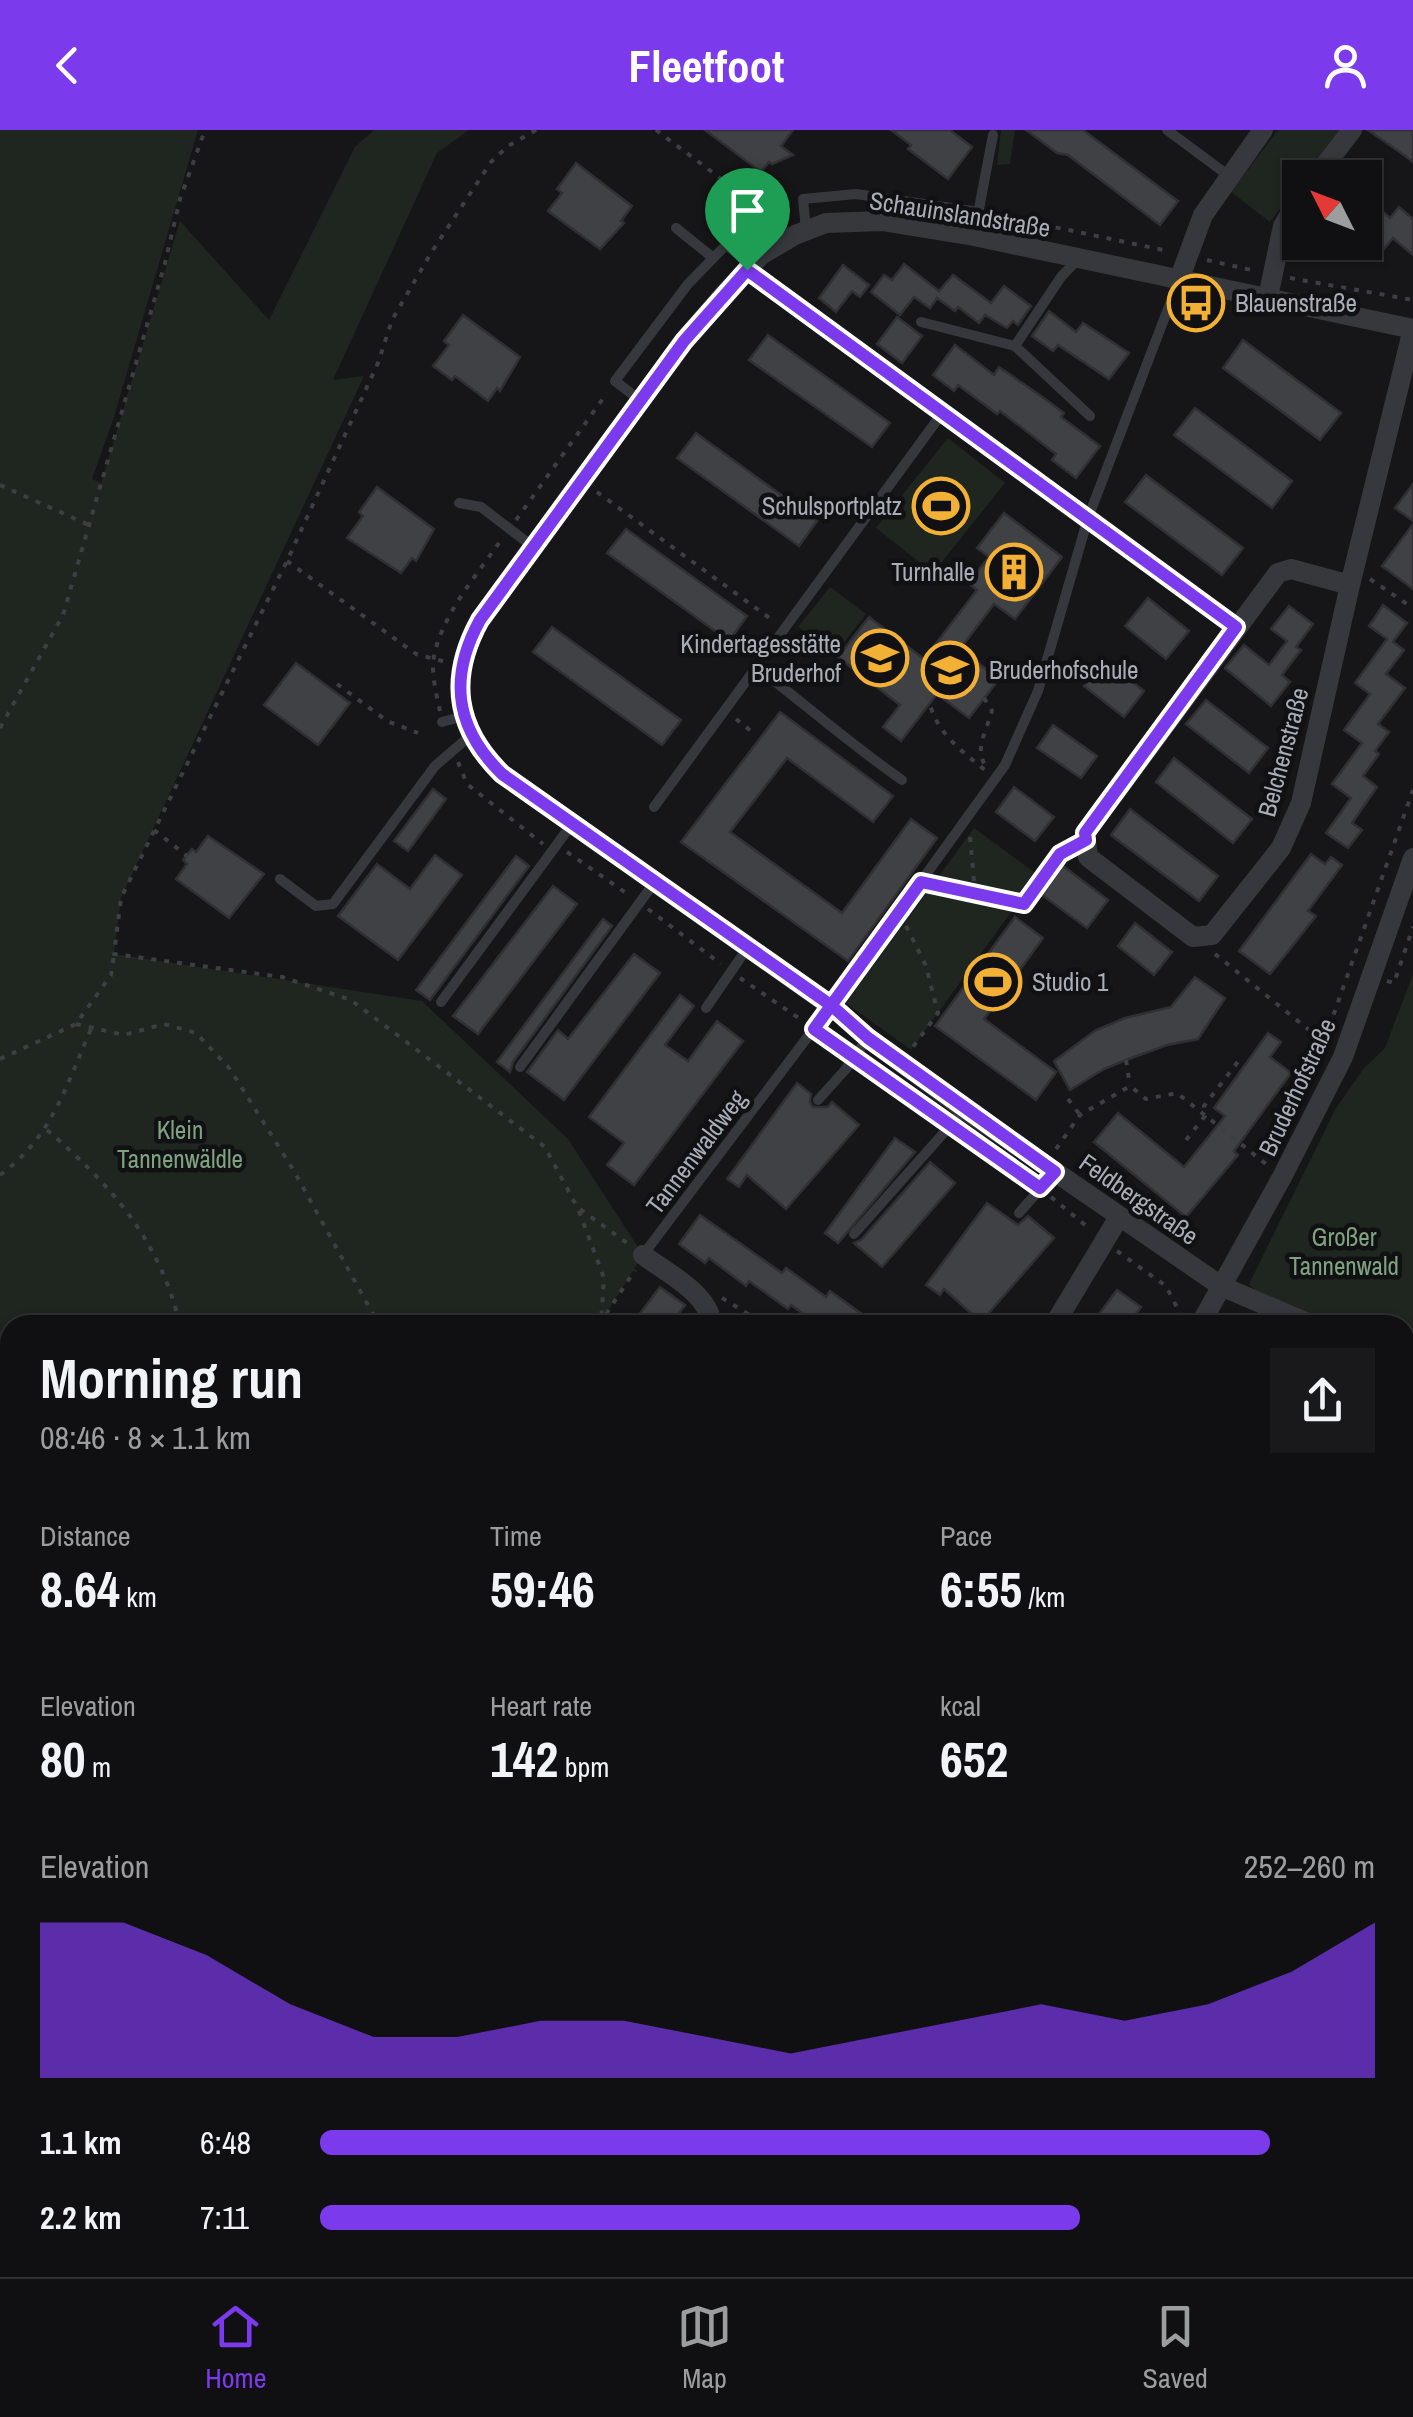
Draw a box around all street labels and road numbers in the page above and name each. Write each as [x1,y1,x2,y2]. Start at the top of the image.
street label: Schauinslandstraße [867,183,1053,245]
street label: Belchenstraße [1249,684,1317,820]
street label: Bruderhofstraße [1250,1013,1344,1161]
street label: Tannenwaldweg [638,1082,754,1221]
street label: Feldbergstraße [1073,1145,1205,1253]

